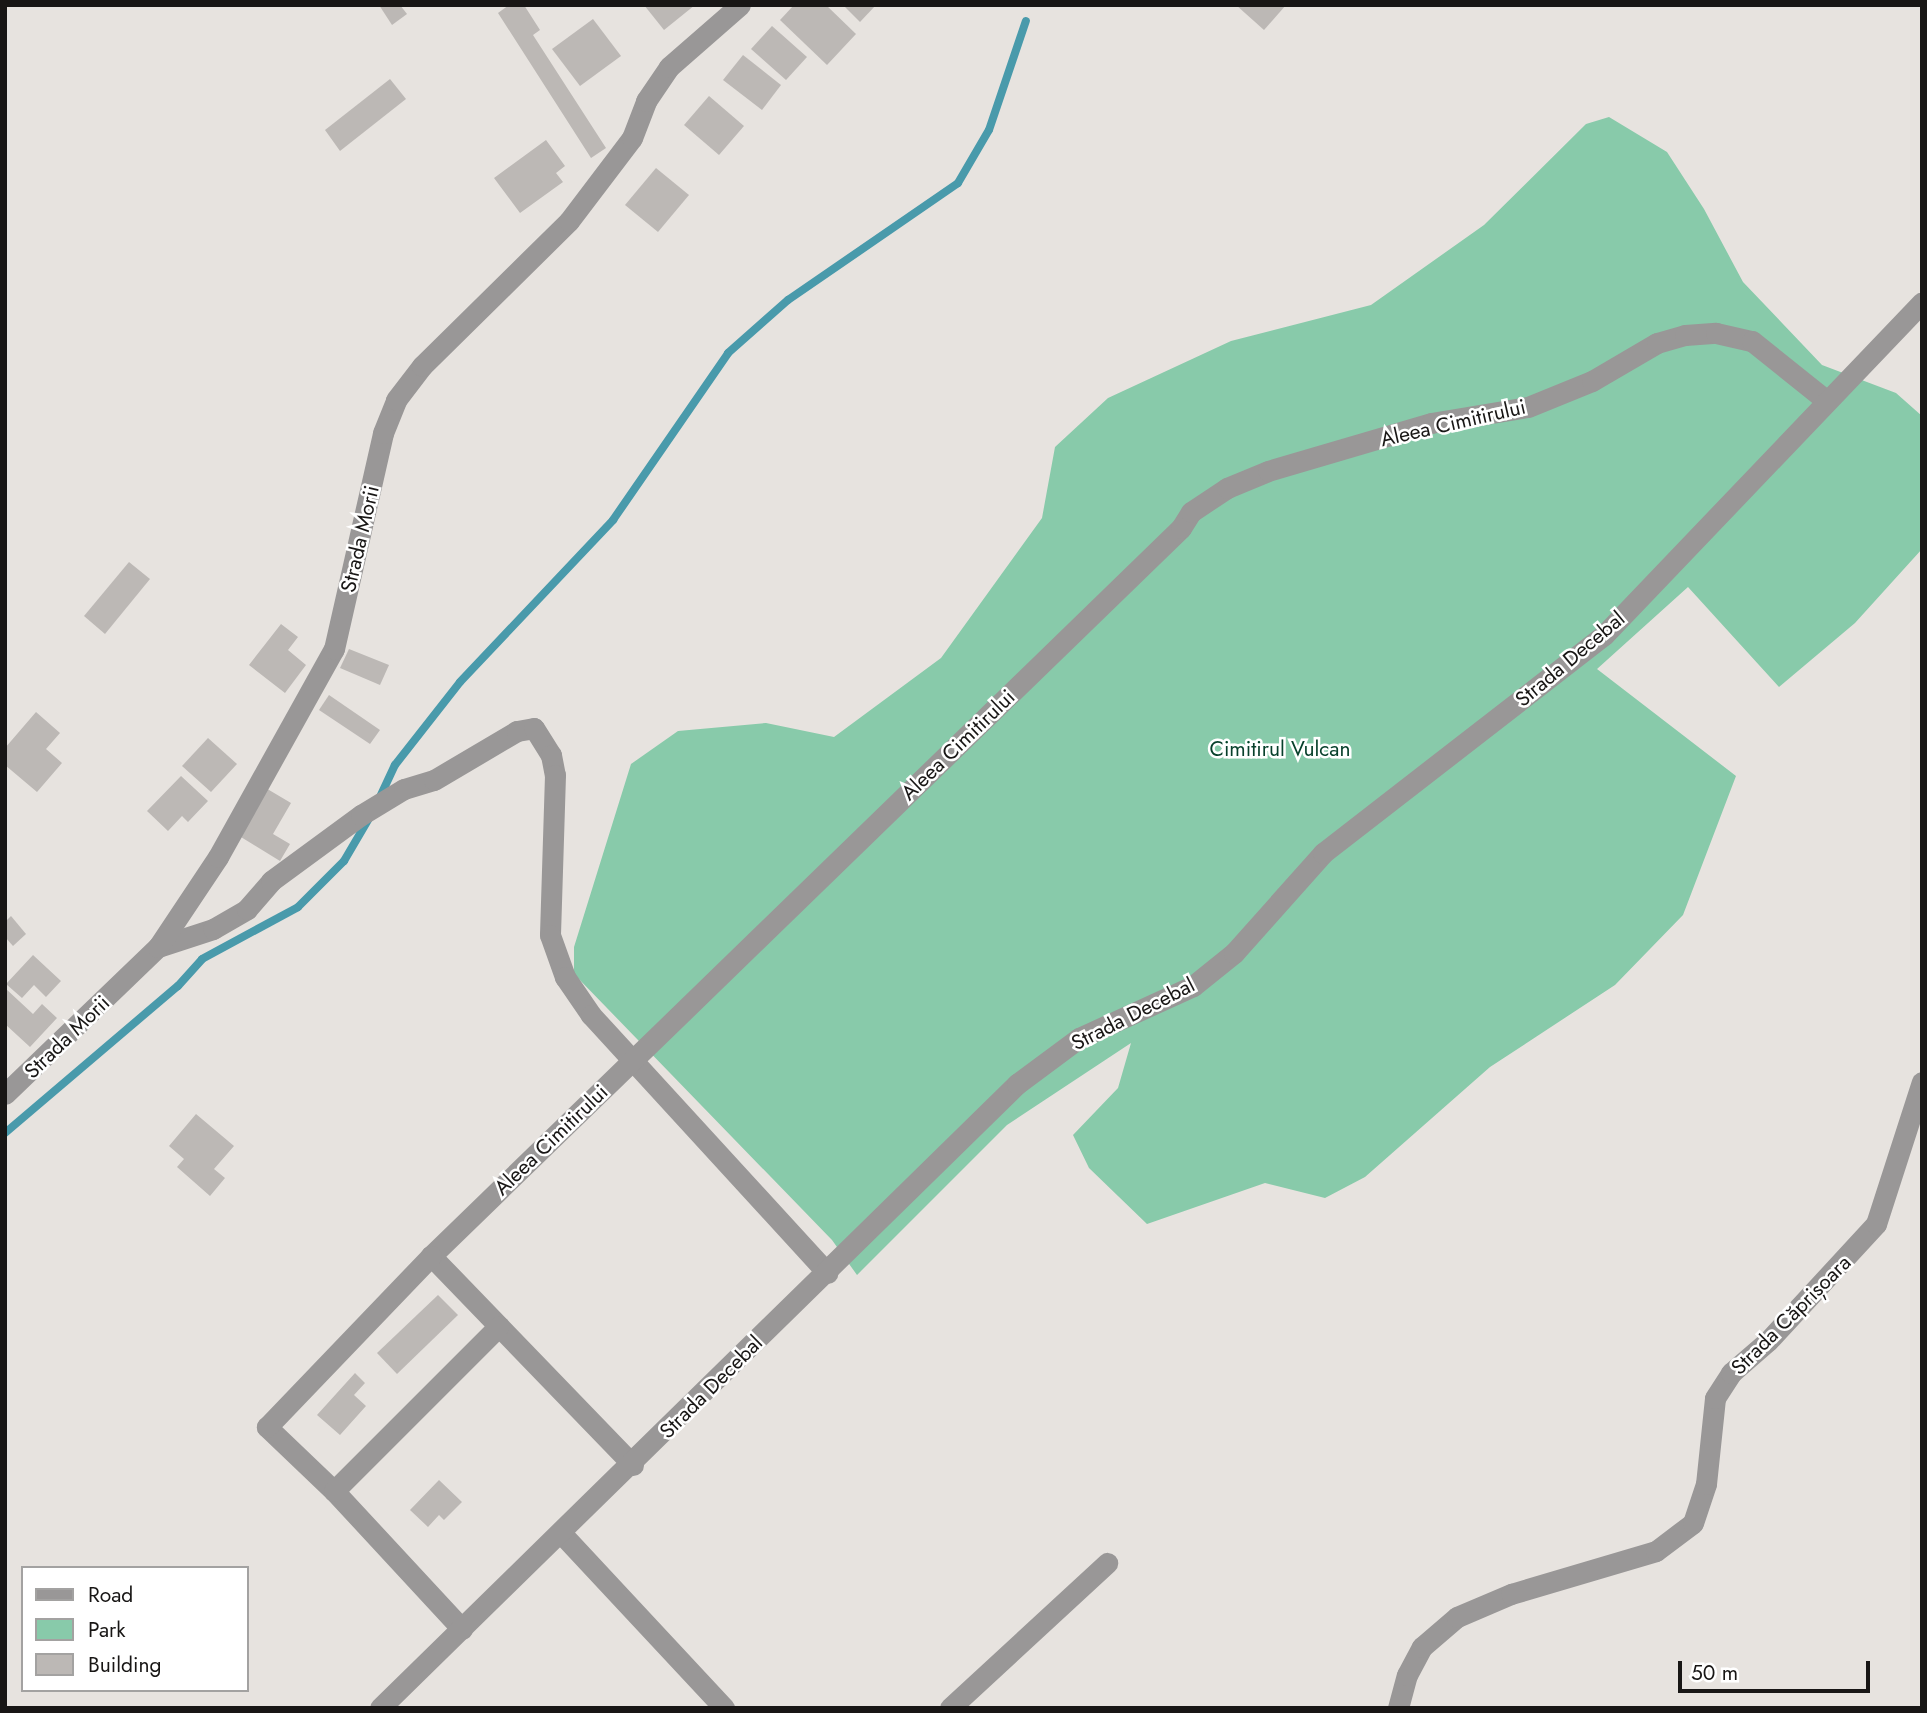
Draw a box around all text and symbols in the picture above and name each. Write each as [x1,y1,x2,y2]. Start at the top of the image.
street label: Aleea Cimitirului [1378,394,1528,452]
street label: Strada Morii [335,483,385,595]
street label: Strada Decebal [1510,606,1630,712]
street label: Aleea Cimitirului [896,684,1020,806]
park label: Cimitirul Vulcan [1210,736,1350,762]
street label: Strada Decebal [1067,972,1199,1056]
street label: Strada Morii [19,990,115,1084]
street label: Aleea Cimitirului [489,1079,613,1201]
street label: Strada Căprișoara [1726,1250,1856,1380]
street label: Strada Decebal [654,1330,768,1444]
legend [21,1566,248,1692]
text: Road [88,1580,133,1610]
text: Park [88,1615,125,1645]
scale bar [1682,1646,1874,1690]
text: Building [88,1650,161,1680]
text: 50 m [1691,1658,1738,1688]

